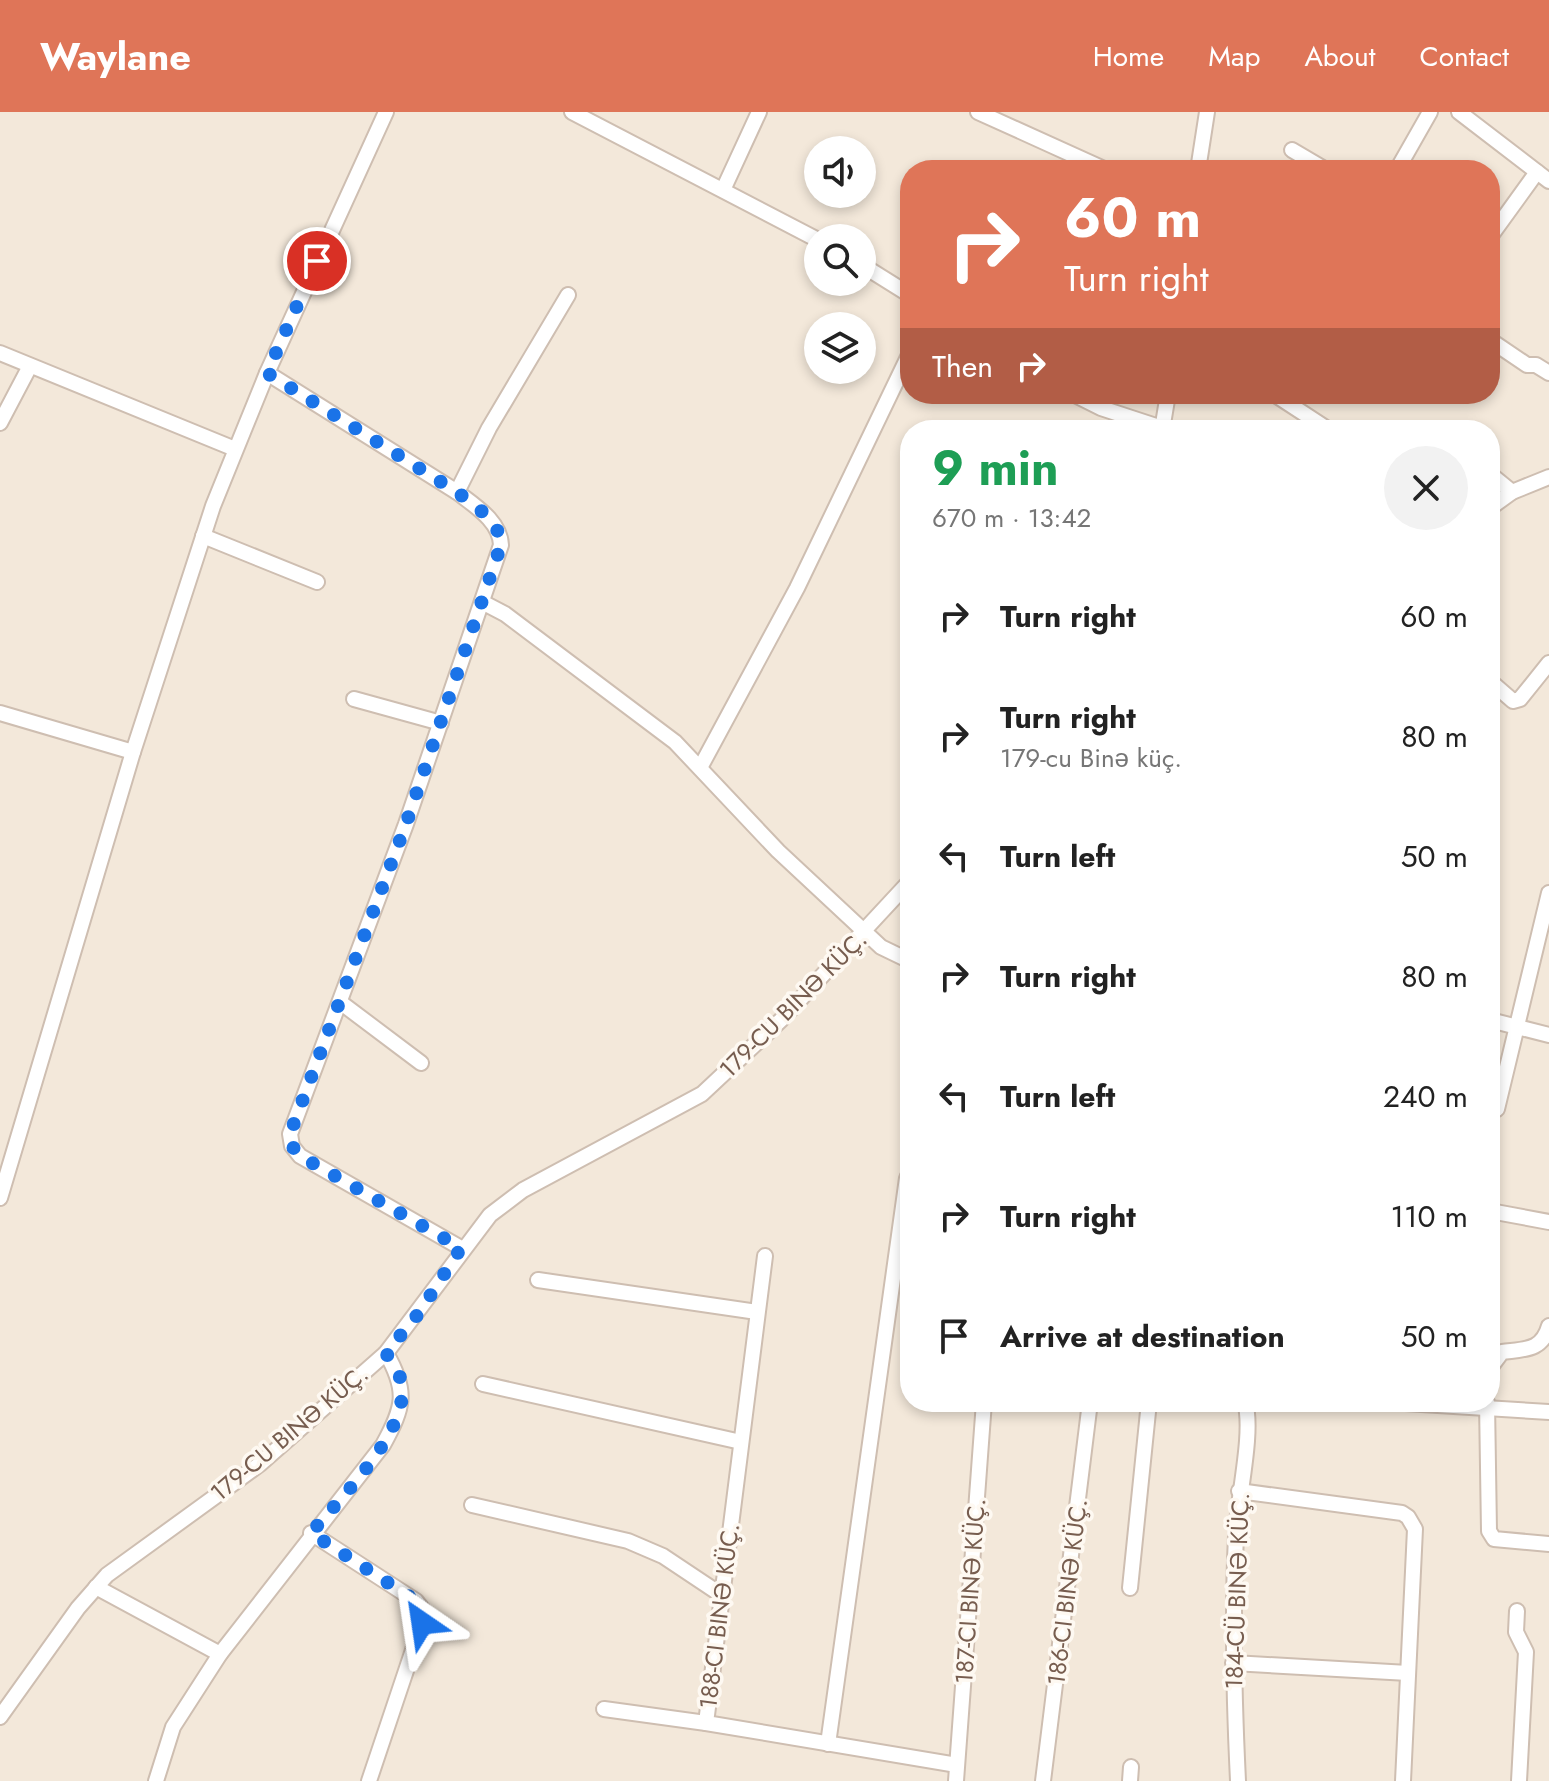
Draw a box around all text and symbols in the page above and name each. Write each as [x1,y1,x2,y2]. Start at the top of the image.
text: Waylane [40,29,191,84]
text: Home [1093,36,1164,77]
text: Map [1208,36,1260,77]
text: About [1304,36,1376,77]
text: Contact [1420,36,1509,77]
map controls [804,136,876,384]
button: sound [804,136,876,208]
text: 60 m [1064,177,1201,258]
icon: right [932,192,1036,296]
button: search [804,224,876,296]
pin [283,227,351,295]
icon: arrive [295,239,339,283]
text: Turn right [1064,252,1209,304]
button: layers [804,312,876,384]
icon: right [1009,344,1053,388]
text: Then [932,345,993,388]
text: 9 min [932,434,1059,503]
button: close [1384,446,1468,530]
text: 670 m · 13:42 [932,499,1091,537]
icon: right [932,594,976,638]
text: Turn right [1000,595,1136,638]
text: 60 m [1400,595,1468,638]
text: Turn right [1000,696,1136,739]
icon: right [932,714,976,758]
text: 80 m [1401,715,1468,758]
text: 179-cu Binə küç. [1000,739,1182,777]
icon: left [932,834,976,878]
text: Turn left [1000,835,1115,878]
text: 50 m [1401,835,1468,878]
street label: 179-CU BINƏ KÜÇ. [711,922,875,1086]
icon: right [932,954,976,998]
text: Turn right [1000,955,1136,998]
text: 80 m [1401,955,1468,998]
icon: left [932,1074,976,1118]
text: Turn left [1000,1075,1115,1118]
text: 240 m [1383,1075,1468,1118]
icon: right [932,1194,976,1238]
text: Turn right [1000,1195,1136,1238]
text: 110 m [1391,1195,1468,1238]
icon: arrive [932,1314,976,1358]
text: Arrive at destination [1000,1315,1285,1358]
text: 50 m [1401,1315,1468,1358]
street label: 179-CU BINƏ KÜÇ. [203,1357,375,1509]
street label: 184-CÜ BINƏ KÜÇ. [1216,1492,1258,1690]
street label: 187-CI BINƏ KÜÇ. [946,1497,994,1685]
street label: 186-CI BINƏ KÜÇ. [1038,1497,1096,1687]
street label: 188-CI BINƏ KÜÇ. [690,1521,748,1711]
position arrow [380,1581,464,1665]

